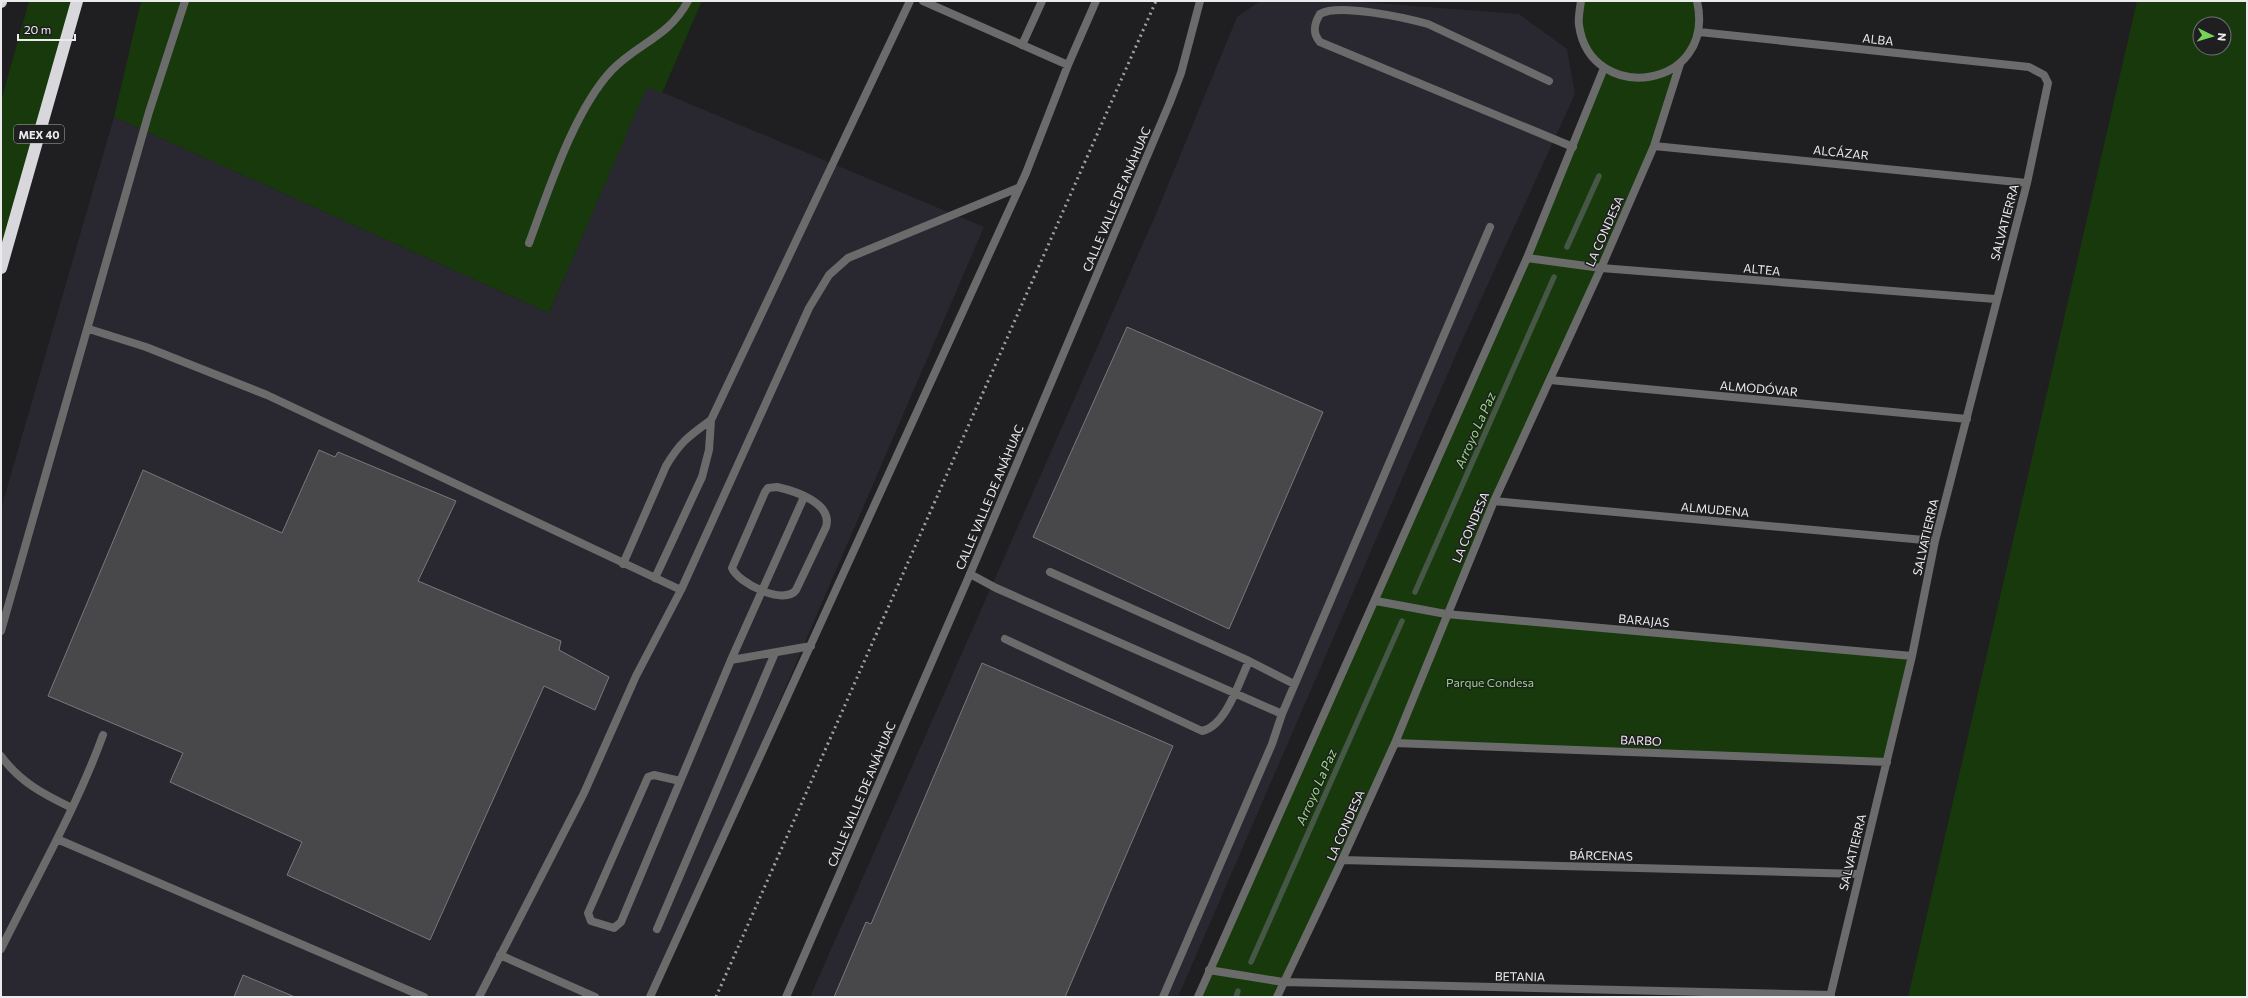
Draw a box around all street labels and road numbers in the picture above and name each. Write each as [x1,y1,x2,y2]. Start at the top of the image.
street label: ALBA [1862,30,1894,48]
road number: MEX 40 [14,125,64,143]
street label: CALLE VALLE DE ANÁHUAC [1079,125,1153,273]
street label: ALCÁZAR [1813,142,1869,162]
street label: SALVATIERRA [1987,182,2021,262]
street label: LA CONDESA [1582,194,1626,268]
street label: ALTEA [1743,260,1781,278]
street label: ALMODÓVAR [1719,378,1799,398]
street label: CALLE VALLE DE ANÁHUAC [952,423,1026,571]
street label: LA CONDESA [1449,489,1491,565]
street label: SALVATIERRA [1909,497,1941,577]
street label: ALMUDENA [1680,499,1750,519]
street label: BARAJAS [1618,611,1670,630]
street label: CALLE VALLE DE ANÁHUAC [824,720,898,868]
street label: BARBO [1620,732,1662,748]
street label: LA CONDESA [1323,788,1367,862]
street label: SALVATIERRA [1836,812,1868,892]
street label: BÁRCENAS [1569,847,1633,863]
street label: BETANIA [1495,969,1545,983]

